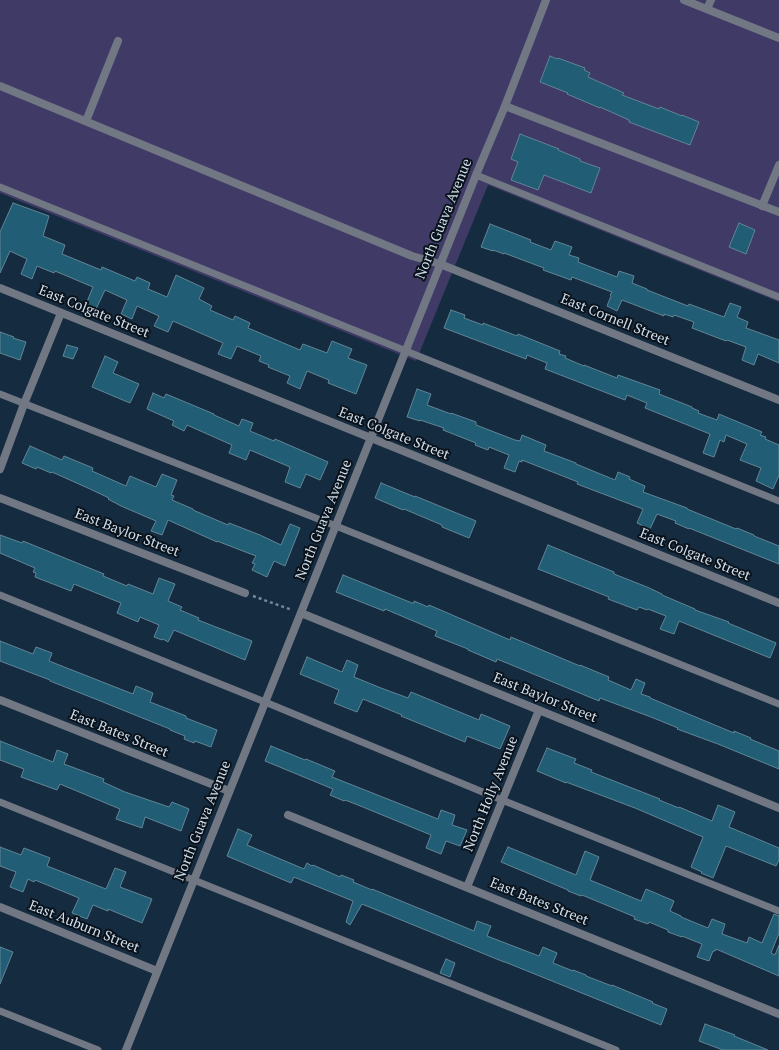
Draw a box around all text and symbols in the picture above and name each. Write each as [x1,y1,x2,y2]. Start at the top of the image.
street label: North Guava Avenue [412,156,476,282]
street label: East Colgate Street [36,282,152,342]
street label: East Cornell Street [558,290,672,350]
street label: East Colgate Street [336,404,452,464]
street label: North Guava Avenue [292,457,356,583]
street label: East Baylor Street [72,505,182,561]
street label: East Colgate Street [637,525,753,585]
street label: East Baylor Street [491,669,599,727]
street label: East Bates Street [67,707,171,761]
street label: North Holly Avenue [460,734,522,854]
street label: North Guava Avenue [171,758,235,884]
street label: East Bates Street [487,875,591,929]
street label: East Auburn Street [26,897,142,957]

